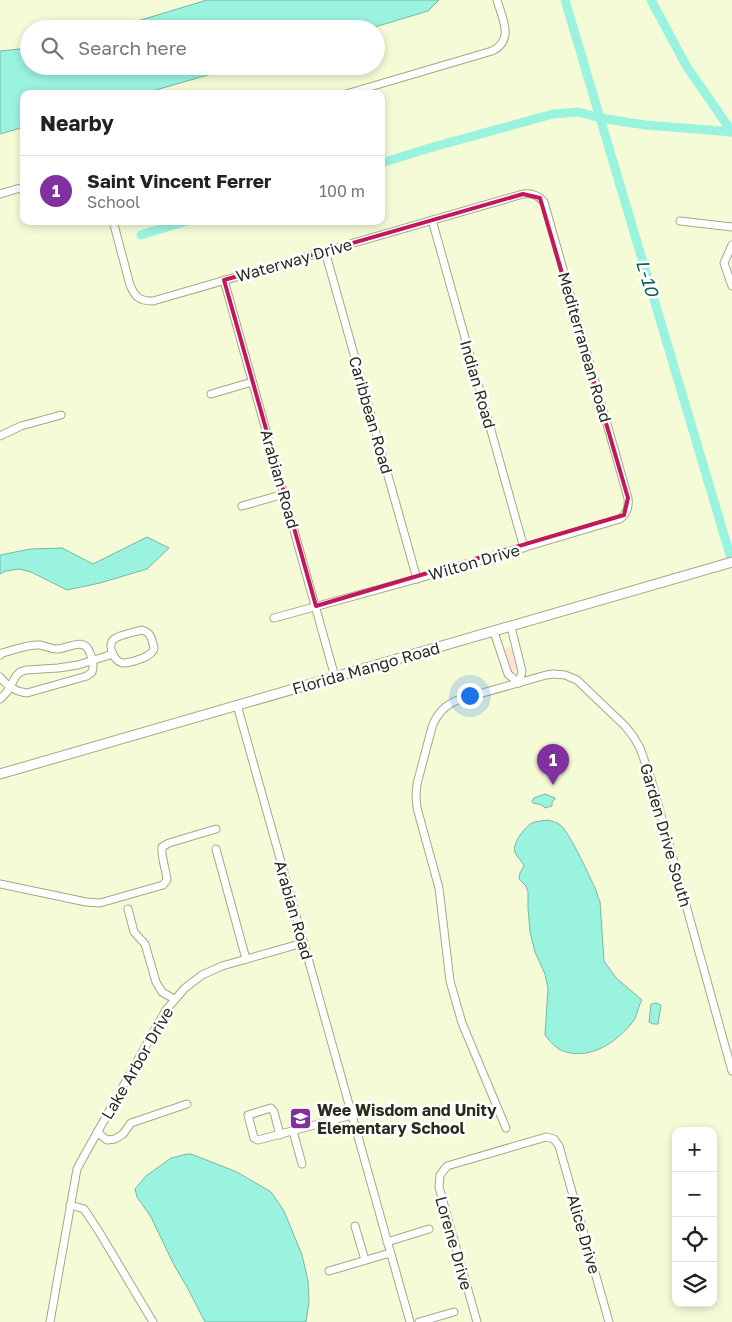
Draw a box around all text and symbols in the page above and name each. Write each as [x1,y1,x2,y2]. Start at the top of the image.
search box [20,20,385,75]
icon: search [38,34,66,62]
text: Search here [78,36,187,59]
text: Nearby [40,110,114,136]
text: Saint Vincent Ferrer [87,169,271,192]
text: 1 [52,181,60,201]
text: 100 m [319,181,365,201]
text: School [87,192,140,212]
street label: Waterway Drive [234,234,354,286]
water label: L-10 [632,257,664,300]
street label: Mediterranean Road [554,270,616,424]
street label: Indian Road [456,337,500,431]
street label: Caribbean Road [345,354,397,476]
street label: Arabian Road [256,427,304,531]
street label: Wilton Drive [426,539,522,585]
street label: Florida Mango Road [290,637,442,699]
your location [457,683,483,709]
pin: 1 [537,744,569,785]
street label: Garden Drive South [636,761,696,909]
street label: Arabian Road [270,858,318,962]
street label: Lake Arbor Drive [97,1003,177,1123]
place label: Wee Wisdom and Unity Elementary School [317,1100,497,1138]
school or university icon: Wee Wisdom and Unity Elementary School [289,1107,313,1131]
map controls [672,1127,717,1307]
button: + [672,1127,717,1172]
button: − [672,1172,717,1217]
street label: Alice Drive [563,1192,605,1276]
street label: Lorene Drive [431,1194,477,1292]
button: locate [672,1217,717,1262]
button: layers [672,1262,717,1307]

